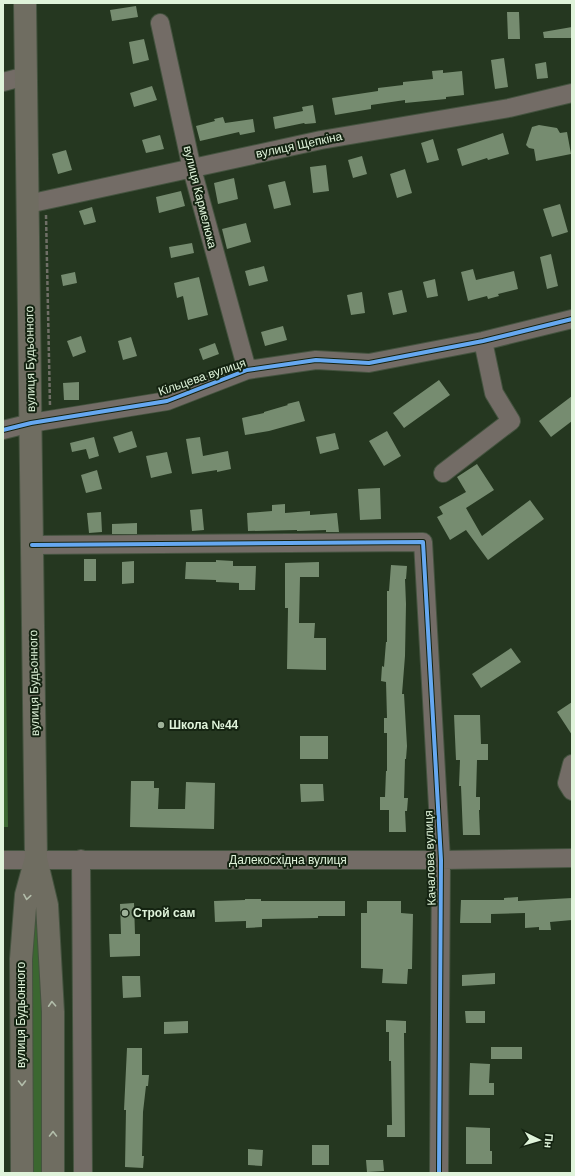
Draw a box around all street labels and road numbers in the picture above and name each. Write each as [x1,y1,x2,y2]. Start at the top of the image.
street label: вулиця Щепкіна [255,129,344,161]
street label: вулиця Кармелюка [180,144,220,250]
street label: вулиця Будьонного [22,306,38,412]
street label: Кільцева вулиця [156,355,248,399]
street label: вулиця Будьонного [26,630,42,736]
street label: Качалова вулиця [421,810,439,906]
street label: Далекосхідна вулиця [229,853,347,867]
street label: вулиця Будьонного [14,962,28,1068]

